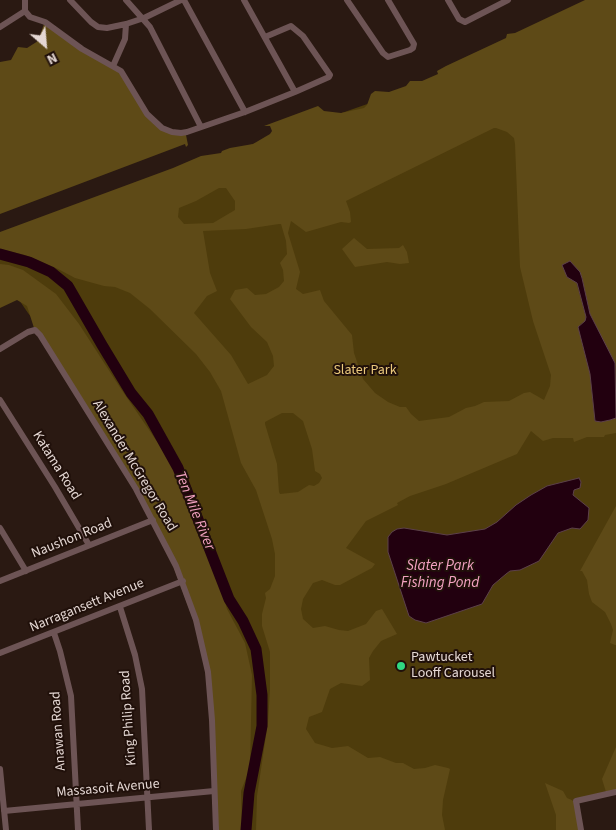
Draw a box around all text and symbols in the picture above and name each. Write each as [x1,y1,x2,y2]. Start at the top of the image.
north arrow [20,20,70,70]
text: N [43,47,60,69]
park label: Slater Park [333,363,397,379]
street label: Alexander McGregor Road [88,397,180,535]
street label: Katama Road [28,428,84,504]
water label: Ten Mile River [170,469,218,553]
street label: Naushon Road [29,515,115,563]
water label: Slater Park Fishing Pond [401,558,479,593]
street label: Narragansett Avenue [27,575,147,637]
place label: Pawtucket Looff Carousel [411,650,495,682]
marker: Pawtucket Looff Carousel [395,660,407,672]
street label: King Philip Road [117,670,141,766]
street label: Anawan Road [48,691,70,771]
street label: Massasoit Avenue [56,776,160,802]

